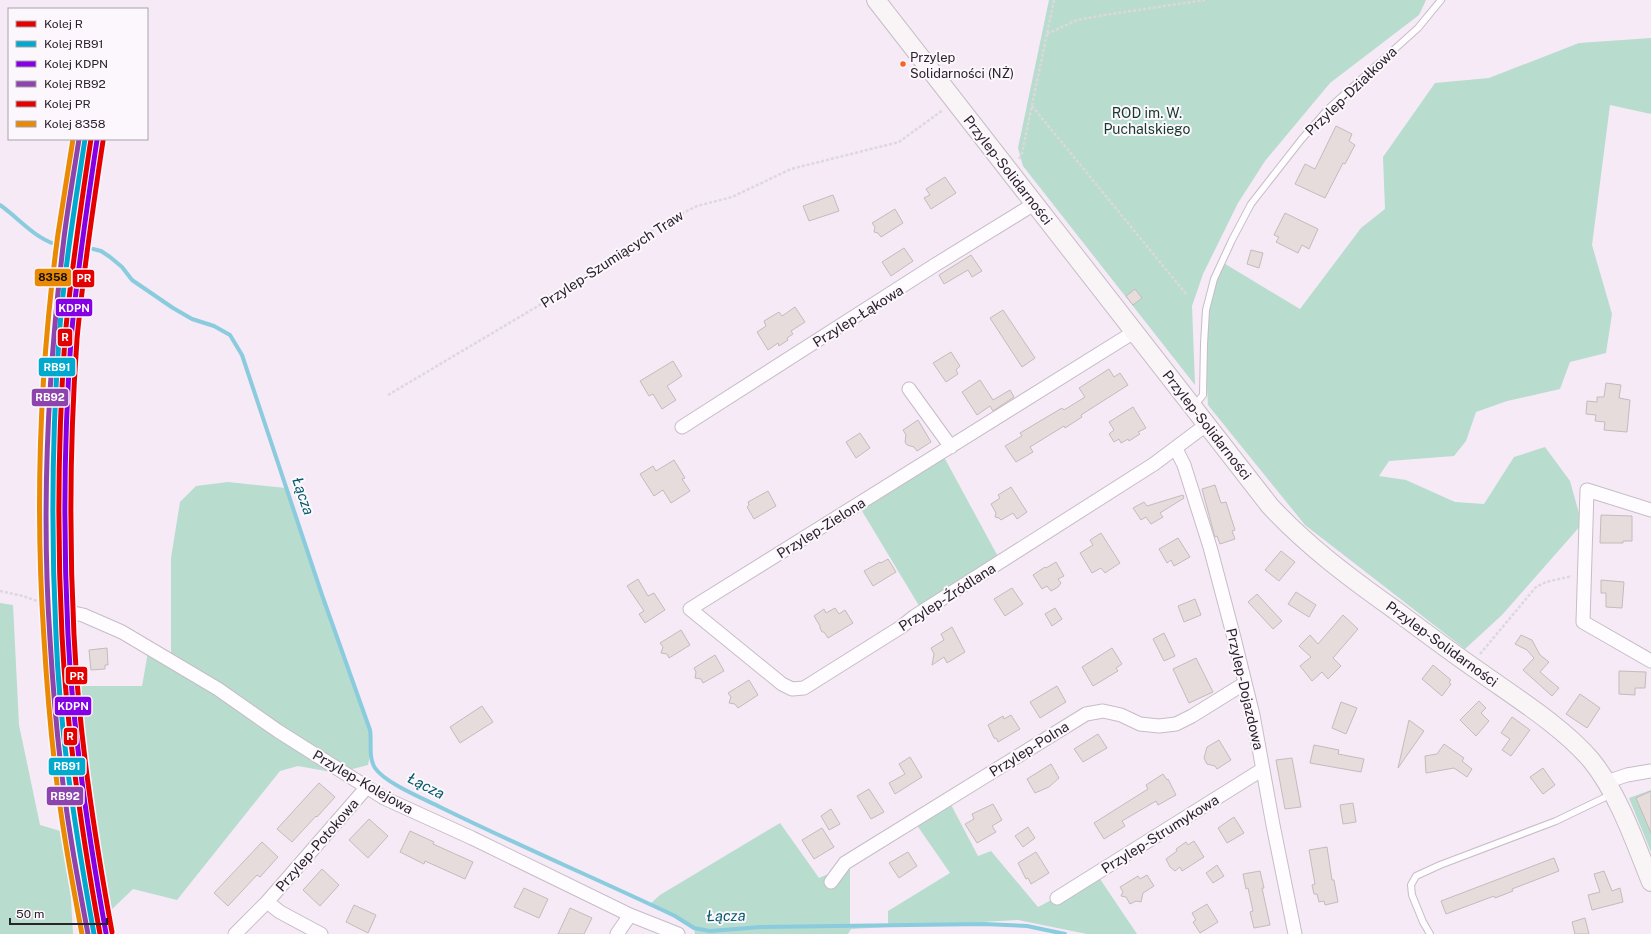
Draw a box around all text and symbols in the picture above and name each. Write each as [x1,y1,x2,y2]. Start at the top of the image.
legend [8,8,148,140]
text: Kolej R [44,17,83,31]
text: Kolej RB91 [44,37,103,51]
street label: Przylep-Działkowa [1302,43,1400,139]
place label: Przylep Solidarności (NŻ) [910,50,1014,81]
text: Kolej KDPN [44,57,108,71]
marker: Przylep Solidarności (NŻ) [898,59,908,69]
text: Kolej RB92 [44,77,106,91]
text: Kolej PR [44,97,91,111]
park label: ROD im. W. Puchalskiego [1103,105,1191,137]
street label: Przylep-Solidarności [960,112,1056,228]
text: Kolej 8358 [44,117,106,131]
street label: Przylep-Szumiących Traw [538,207,686,311]
line badge: 8358 [34,268,72,287]
line badge: PR [72,269,95,288]
text: 8358 [38,271,68,283]
text: PR [77,272,92,284]
street label: Przylep-Łąkowa [810,282,906,350]
line badge: KDPN [55,298,93,317]
text: KDPN [58,302,90,314]
line badge: R [57,328,73,347]
text: R [61,331,69,343]
line badge: RB91 [38,357,76,377]
text: RB91 [43,361,71,373]
street label: Przylep-Solidarności [1159,367,1255,483]
line badge: RB92 [31,388,69,407]
text: RB92 [35,391,65,403]
water label: Łącza [289,475,318,517]
street label: Przylep-Zielona [774,494,868,562]
street label: Przylep-Źródlana [895,559,998,634]
street label: Przylep-Solidarności [1383,598,1501,690]
street label: Przylep-Dojazdowa [1223,627,1267,751]
line badge: PR [65,666,88,685]
text: PR [70,670,85,682]
line badge: KDPN [54,696,92,716]
text: KDPN [57,700,89,712]
street label: Przylep-Polna [986,718,1072,780]
line badge: R [63,727,78,746]
text: R [66,730,74,742]
street label: Przylep-Kolejowa [310,747,416,817]
line badge: RB91 [48,757,86,776]
text: RB91 [53,760,81,772]
water label: Łącza [405,769,448,802]
line badge: RB92 [46,786,84,806]
text: RB92 [50,790,80,802]
street label: Przylep-Strumykowa [1098,791,1222,877]
street label: Przylep-Potokowa [272,795,362,895]
scale bar [10,900,107,926]
text: 50 m [16,907,44,921]
water label: Łącza [706,907,746,924]

